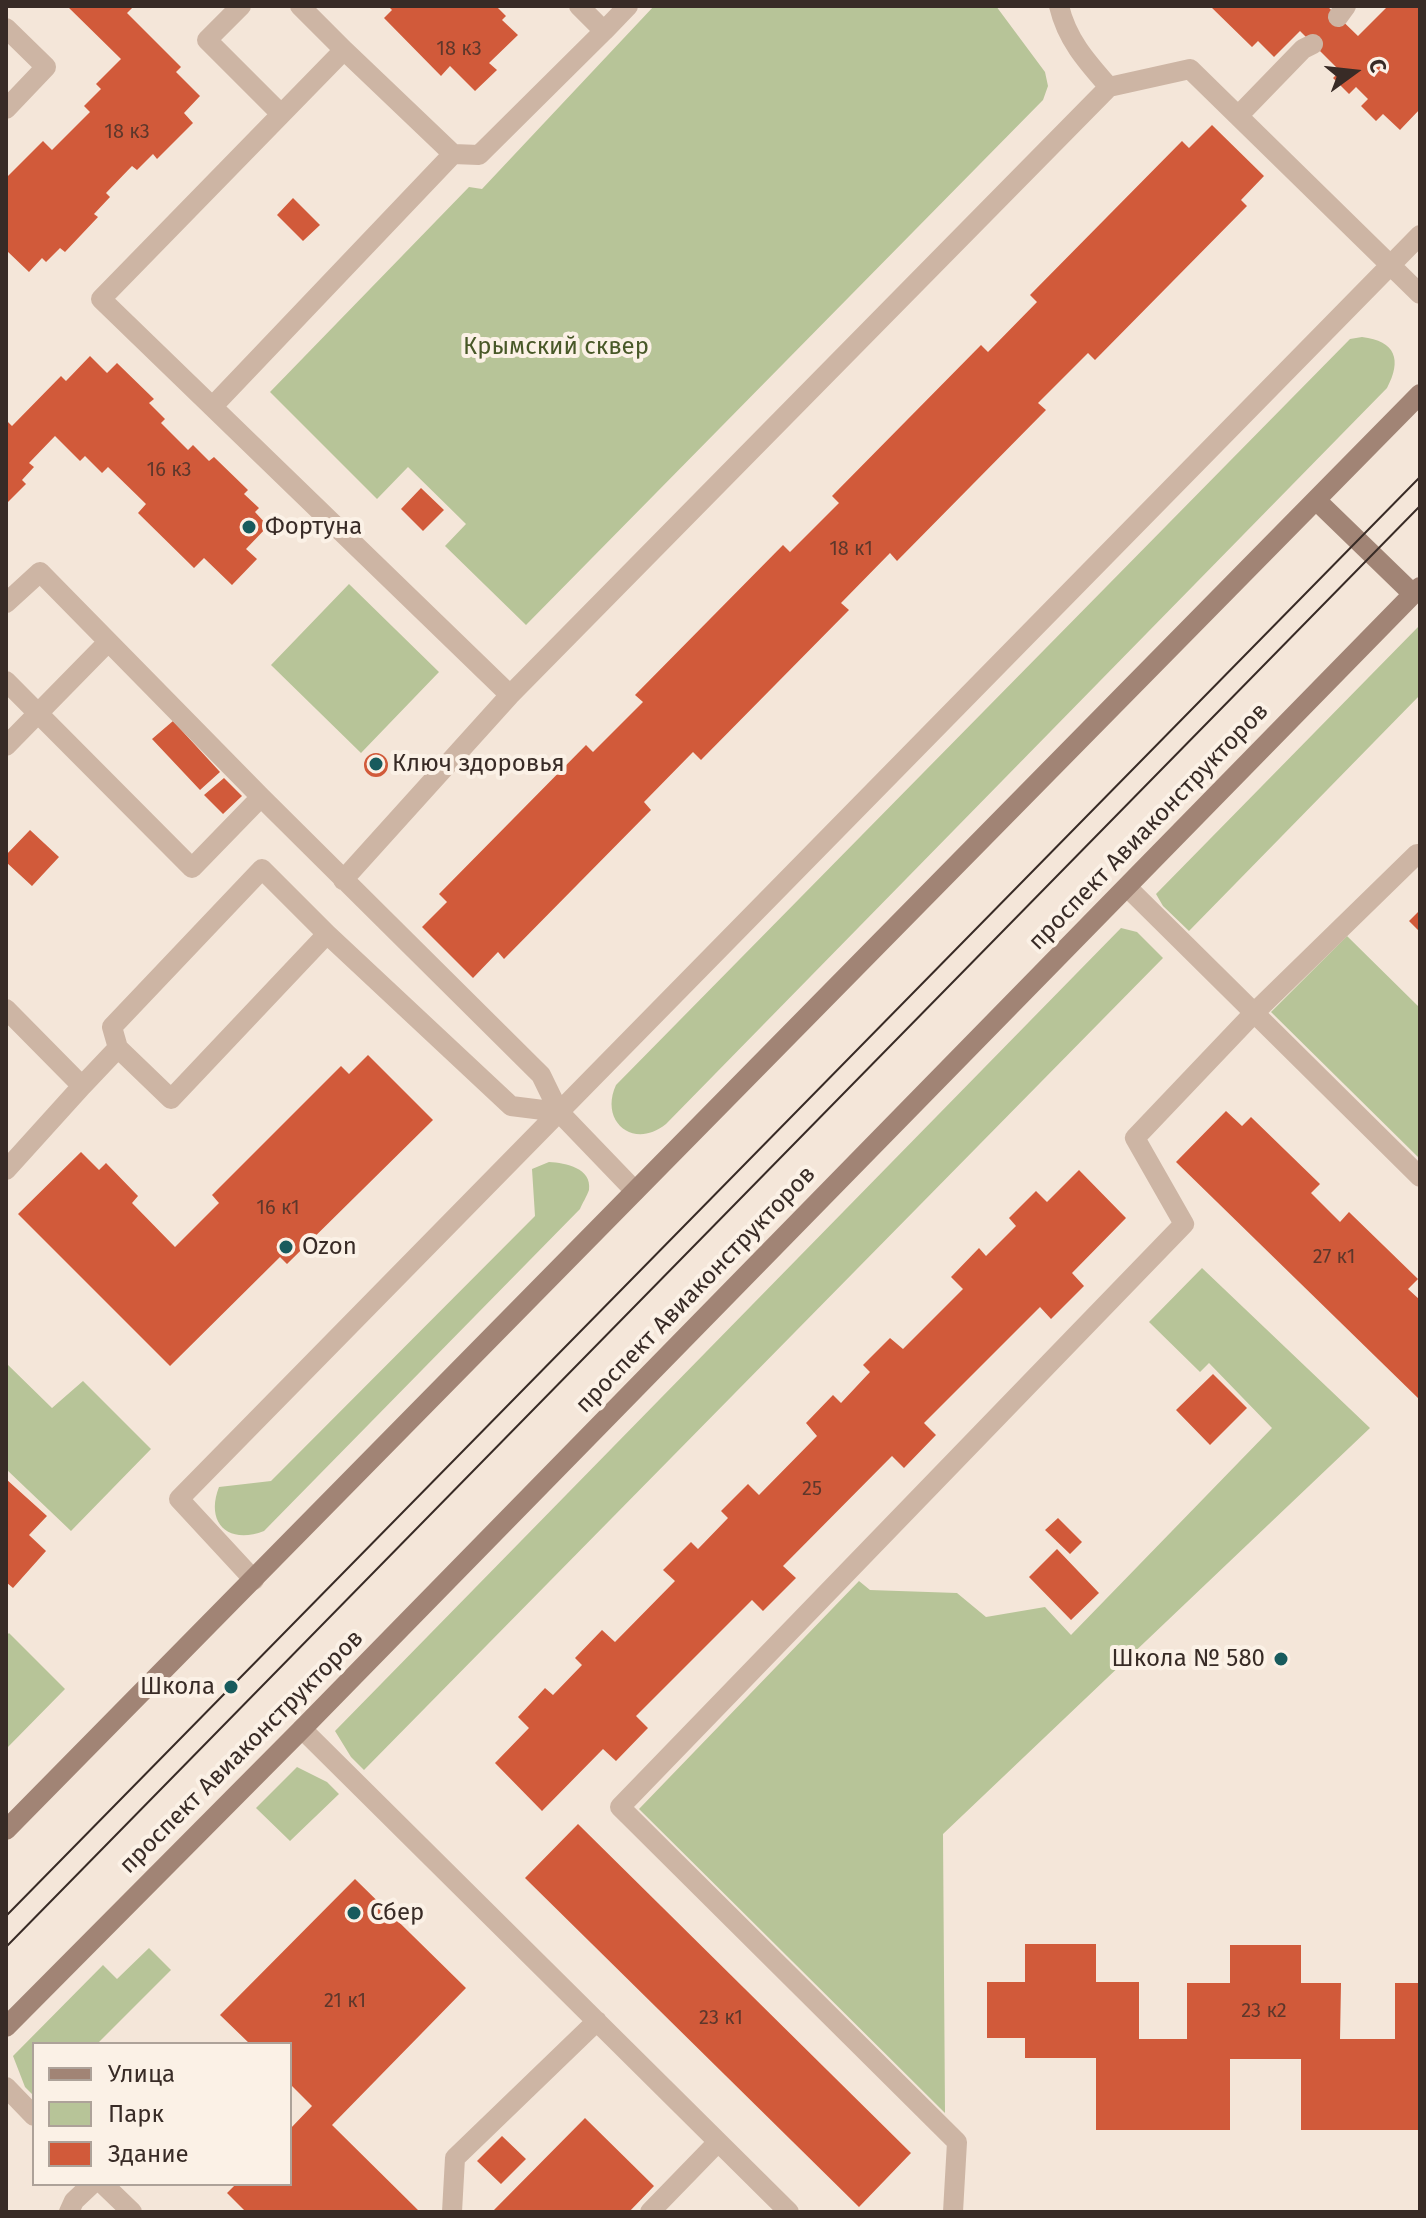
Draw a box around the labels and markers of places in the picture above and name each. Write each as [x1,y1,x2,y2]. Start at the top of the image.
place label: Фортуна [265,513,362,541]
marker: Фортуна [240,518,258,536]
place label: Ключ здоровья [392,750,565,778]
marker: Ключ здоровья [367,755,385,773]
place label: Ozon [302,1233,357,1261]
marker: Ozon [277,1238,295,1256]
place label: Школа № 580 [1112,1645,1265,1673]
marker: Школа № 580 [1272,1650,1290,1668]
place label: Школа [140,1673,215,1701]
marker: Школа [222,1678,240,1696]
place label: Сбер [370,1899,424,1927]
marker: Сбер [345,1904,363,1922]

